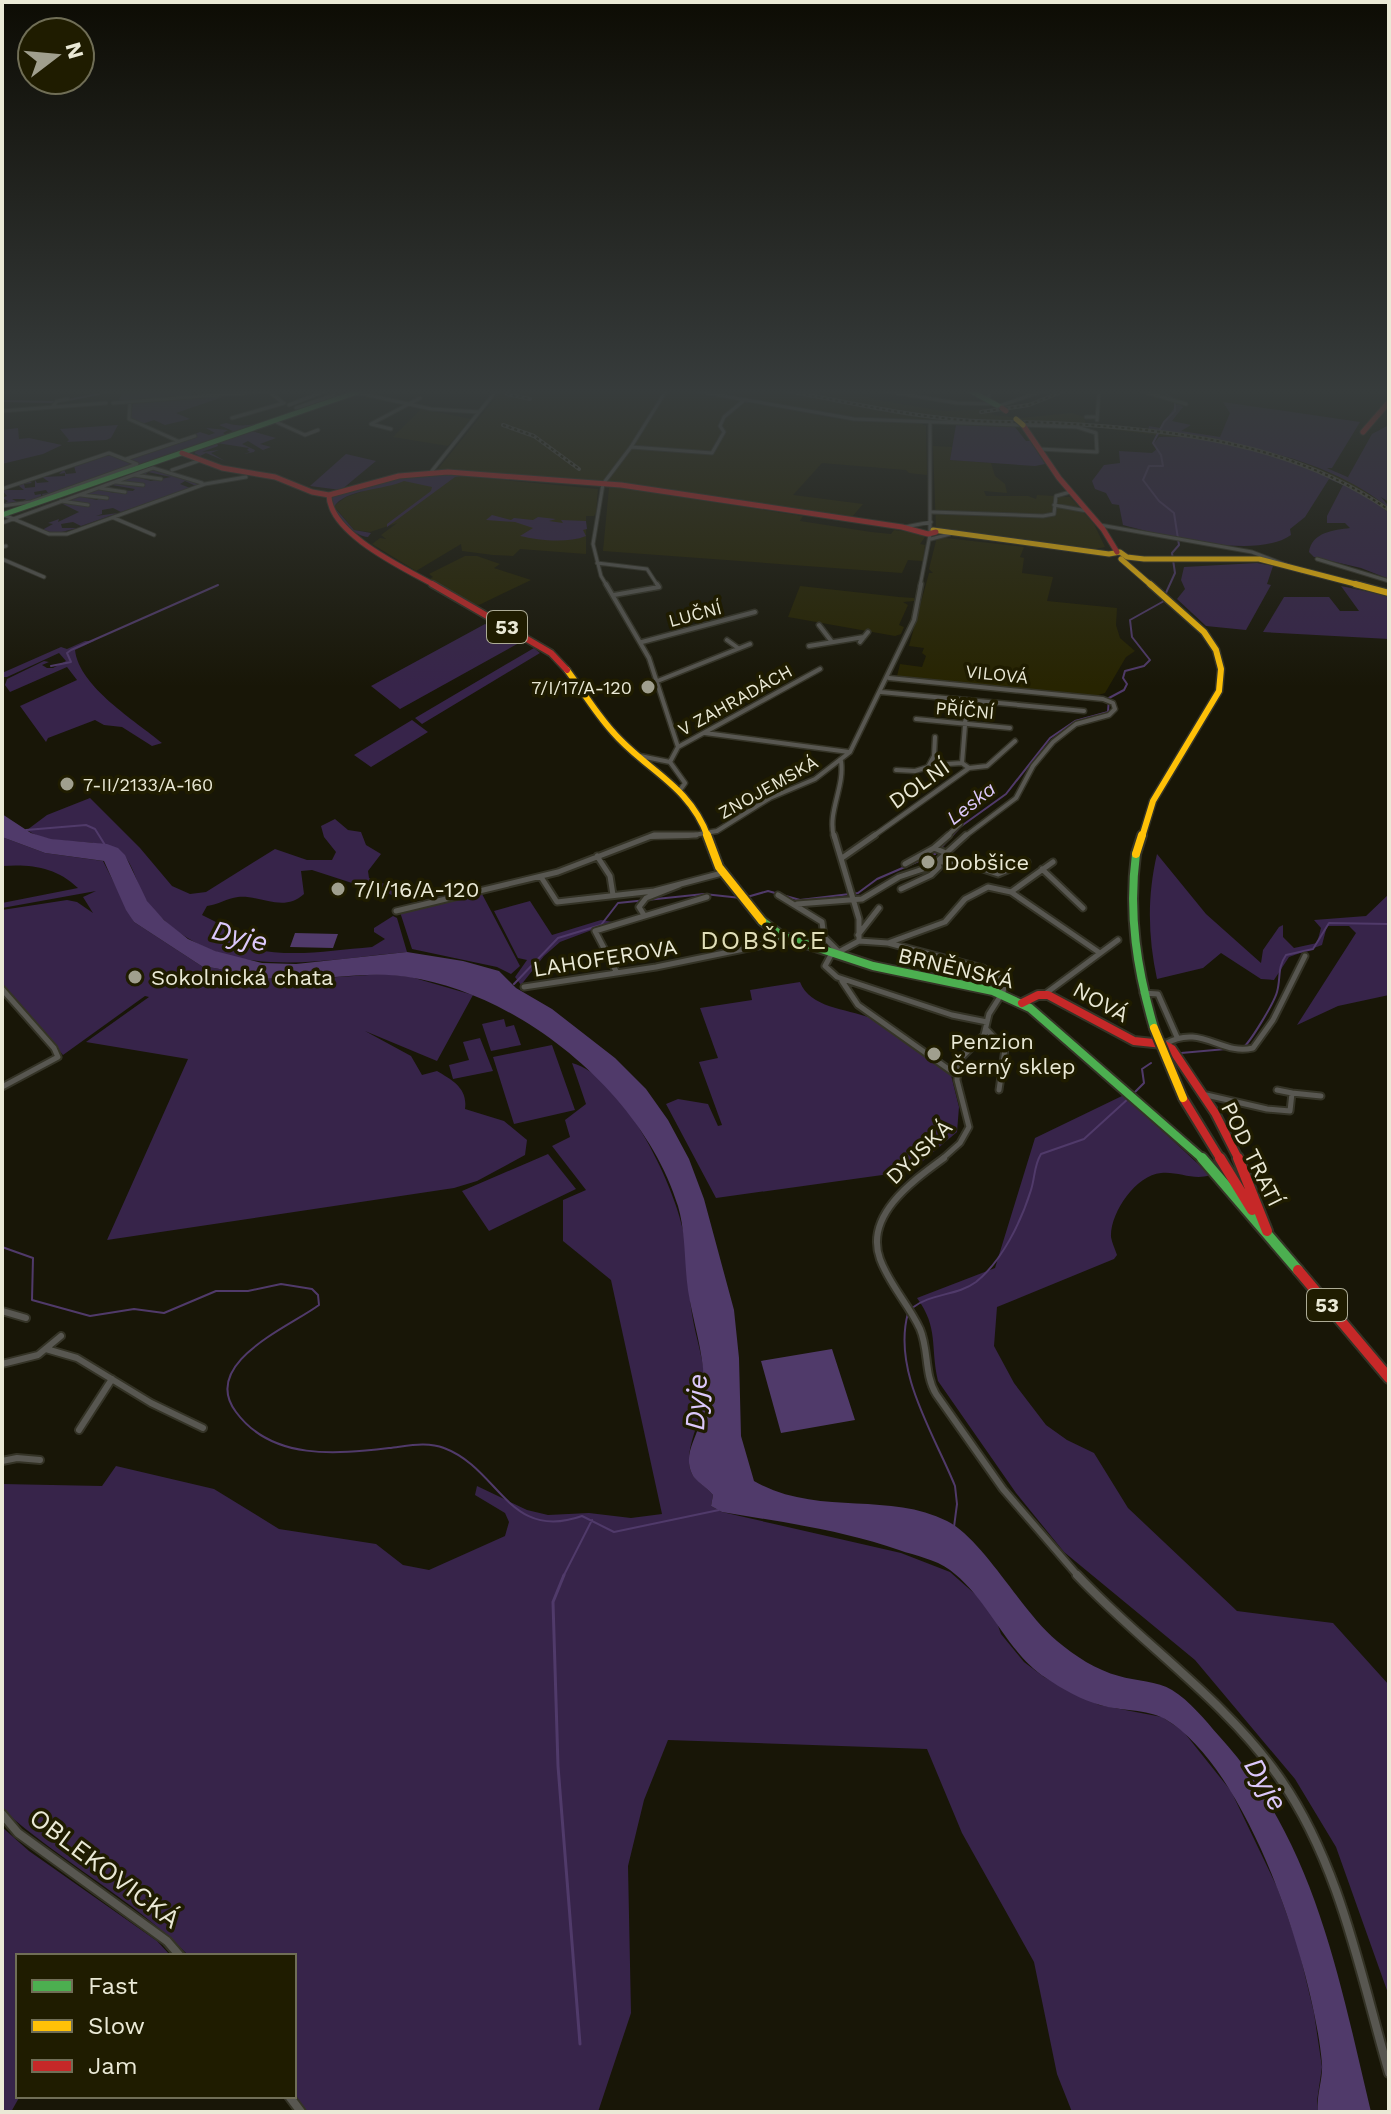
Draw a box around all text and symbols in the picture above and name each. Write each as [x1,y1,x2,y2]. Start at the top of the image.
north arrow [16,16,96,96]
text: N [60,39,89,62]
street label: LUČNÍ [666,597,724,631]
road number: 53 [487,611,527,643]
street label: V ZAHRADÁCH [674,660,796,740]
street label: VILOVÁ [965,660,1030,688]
place label: 7/I/17/A-120 [531,677,632,698]
marker: 7/I/17/A-120 [639,678,657,696]
street label: PŘÍČNÍ [935,697,995,723]
street label: ZNOJEMSKÁ [715,751,821,823]
street label: DOLNÍ [884,754,954,814]
place label: 7-II/2133/A-160 [83,774,213,795]
marker: 7-II/2133/A-160 [58,775,76,793]
water label: Leska [942,776,1000,830]
place label: Dobšice [944,850,1029,875]
marker: Dobšice [919,853,937,871]
place label: 7/I/16/A-120 [354,877,479,902]
marker: 7/I/16/A-120 [329,880,347,898]
water label: Dyje [208,913,272,959]
district label: DOBŠICE [700,925,828,955]
street label: LAHOFEROVA [531,934,679,982]
street label: BRNĚNSKÁ [896,943,1016,993]
place label: Sokolnická chata [151,965,333,990]
marker: Sokolnická chata [126,968,144,986]
street label: NOVÁ [1069,977,1133,1027]
place label: Penzion Černý sklep [950,1029,1076,1079]
marker: Penzion Černý sklep [925,1045,943,1063]
street label: POD TRATÍ [1216,1098,1288,1210]
street label: DYJSKÁ [881,1115,957,1189]
road number: 53 [1307,1289,1347,1321]
water label: Dyje [678,1373,714,1431]
water label: Dyje [1237,1751,1295,1817]
street label: OBLEKOVICKÁ [24,1802,186,1934]
legend [16,1954,296,2098]
text: Fast [88,1972,138,2000]
text: Slow [88,2012,145,2040]
text: Jam [88,2052,138,2080]

